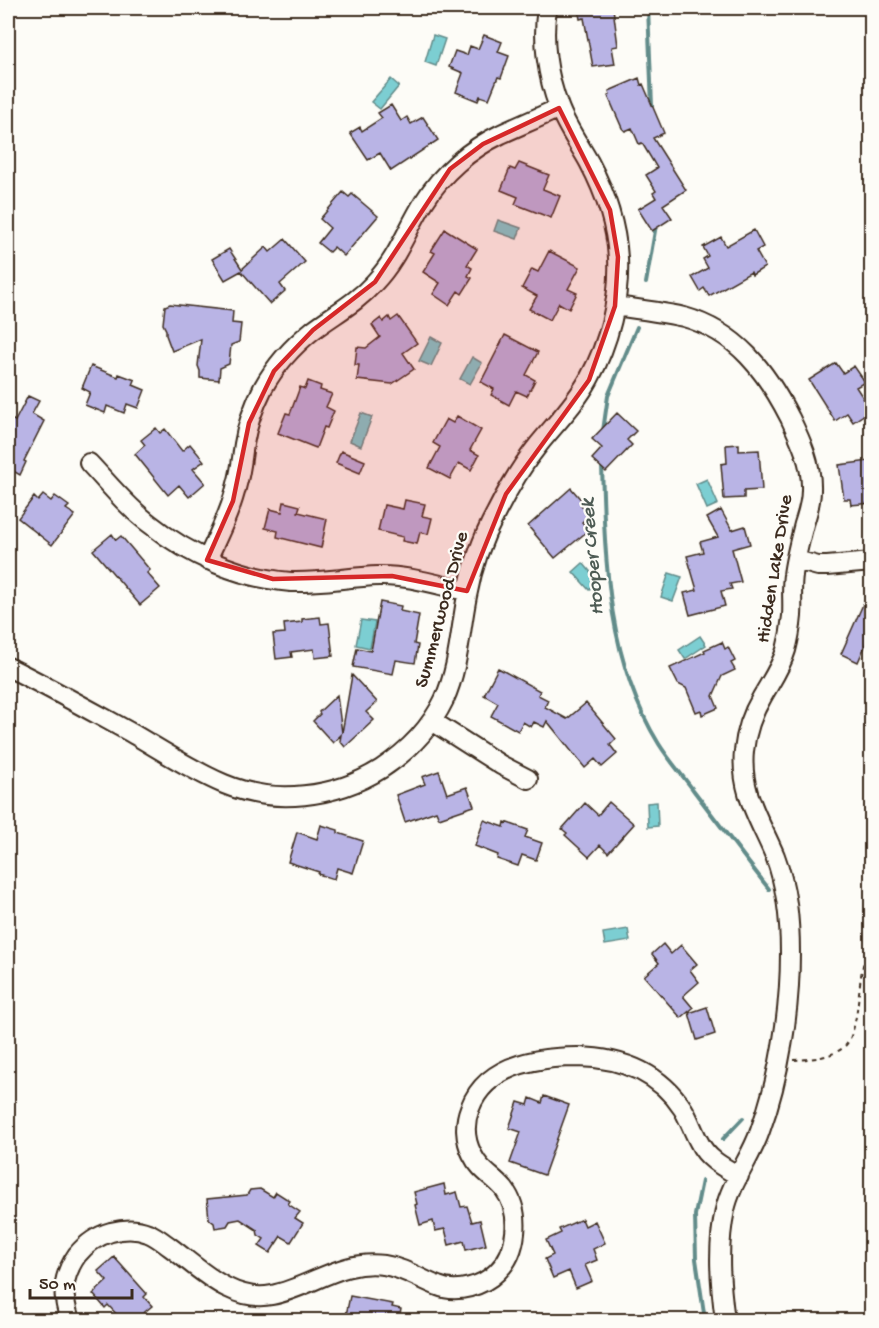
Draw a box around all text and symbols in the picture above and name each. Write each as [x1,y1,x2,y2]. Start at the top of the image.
street label: Hidden Lake Drive [753,493,799,645]
water label: Hooper Creek [576,495,612,616]
street label: Summerwood Drive [411,529,475,691]
scale bar [30,1262,132,1300]
text: 50 m [39,1275,76,1296]

